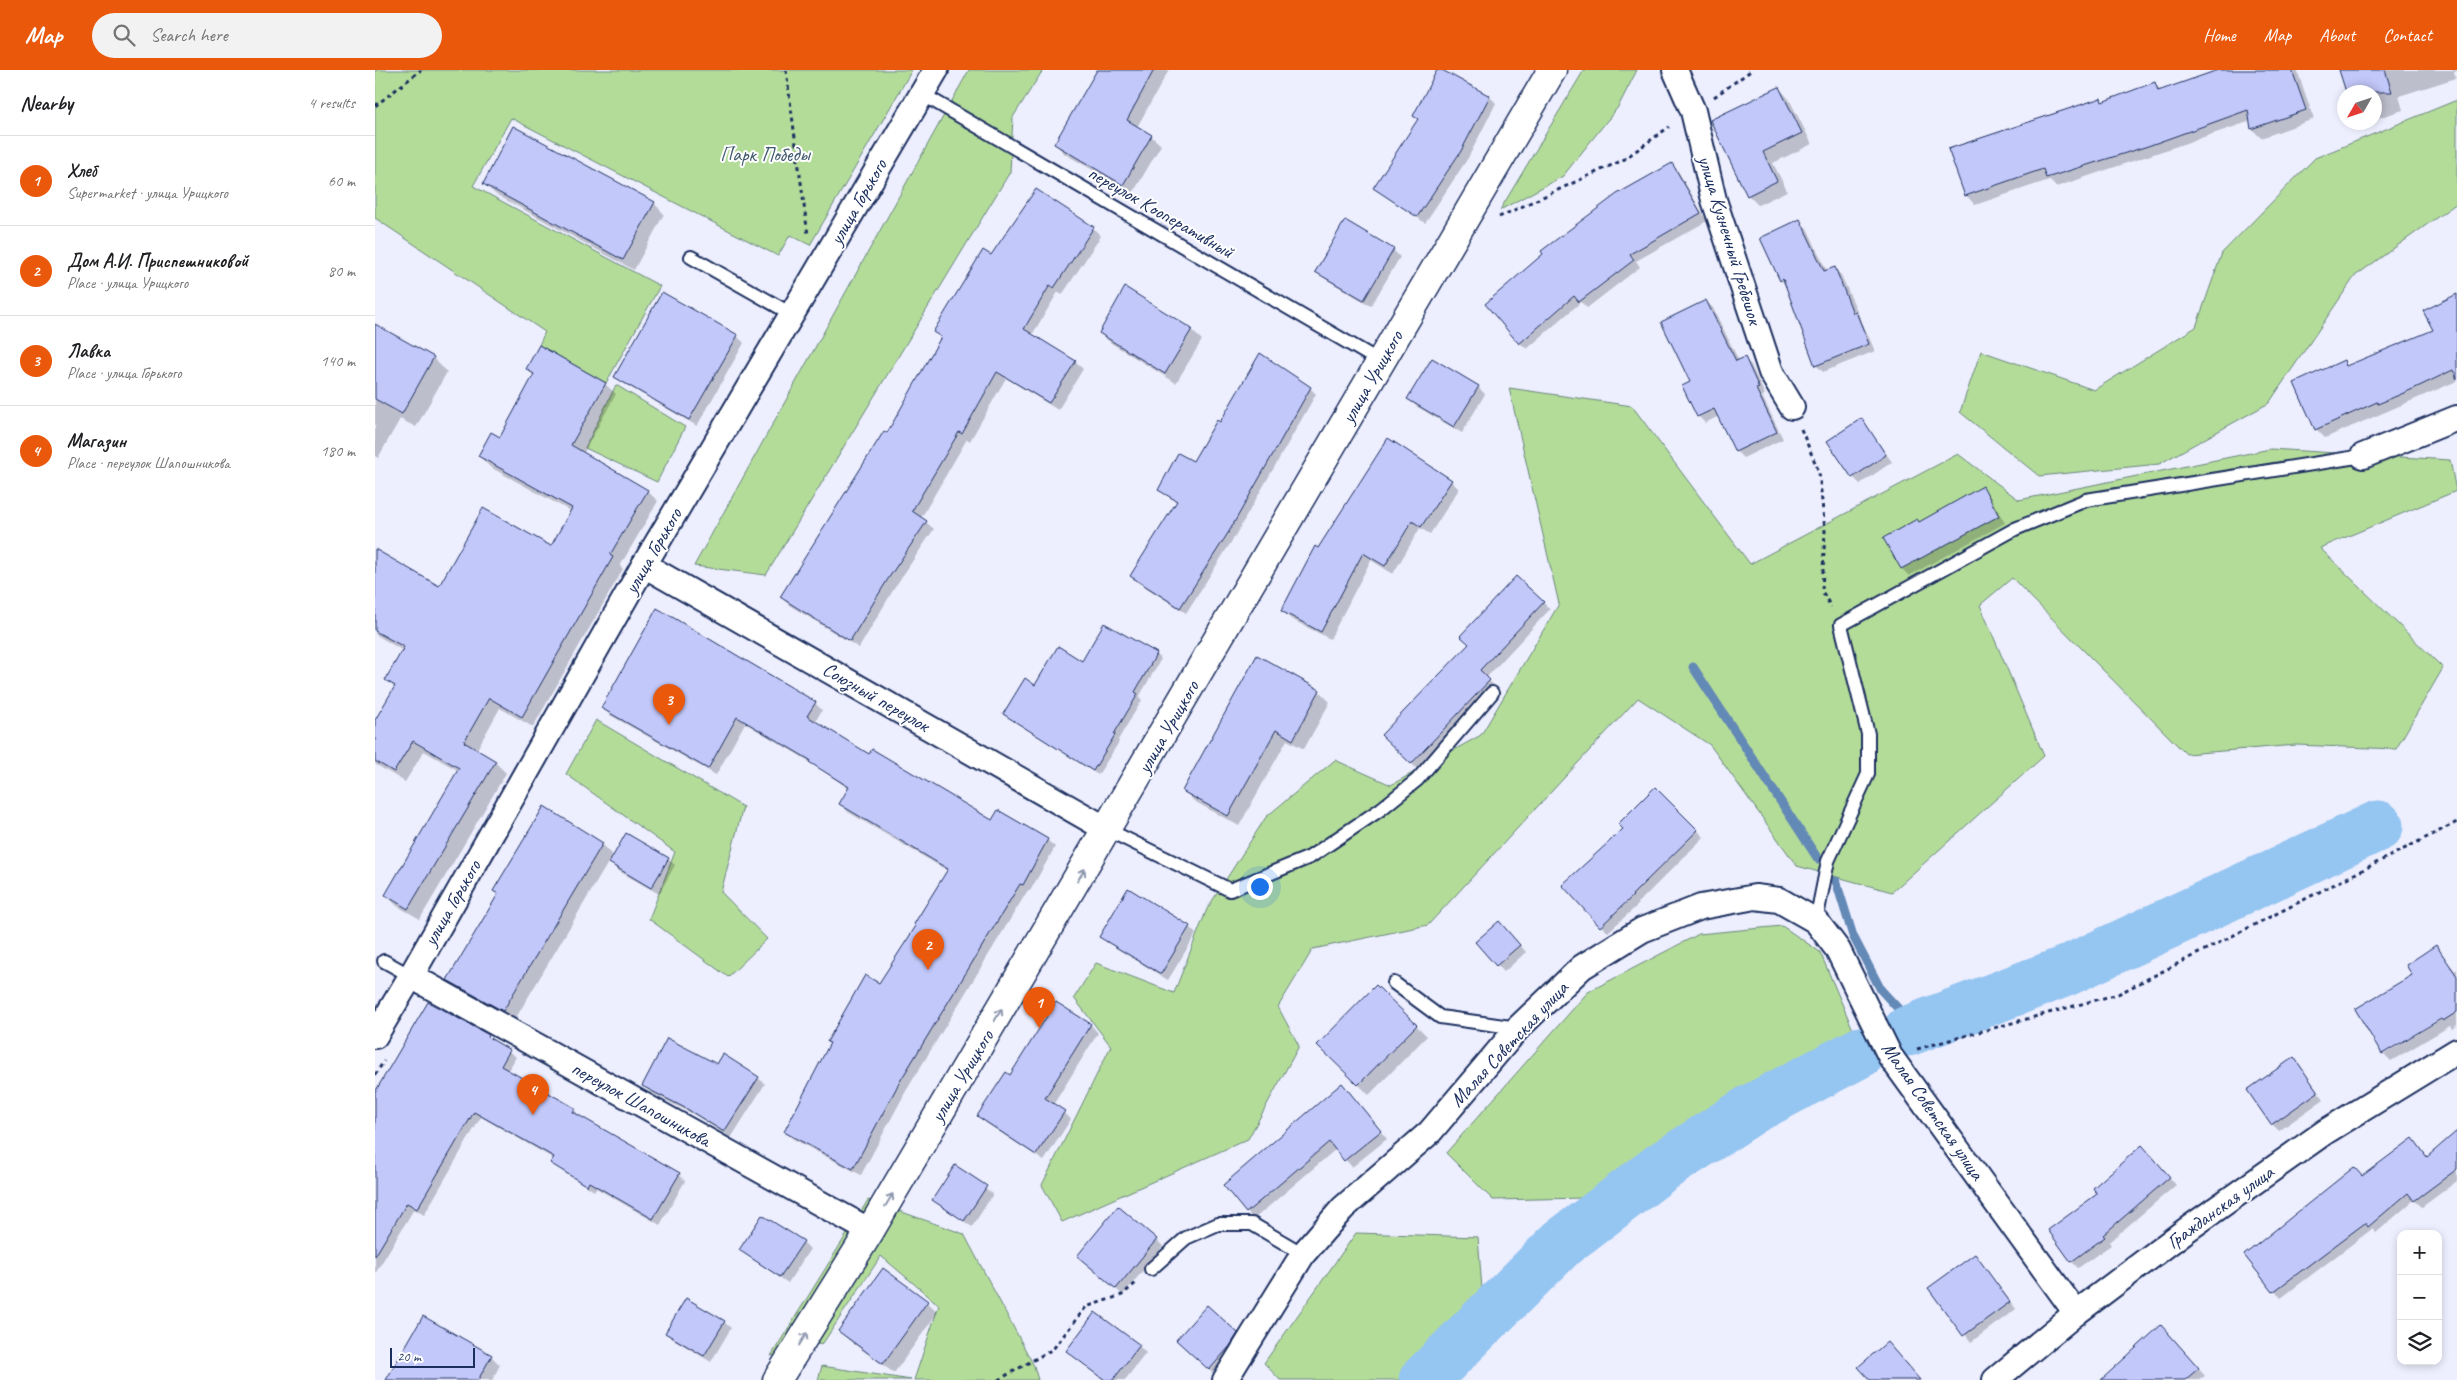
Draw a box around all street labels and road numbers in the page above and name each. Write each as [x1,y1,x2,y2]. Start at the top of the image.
street label: улица Кузнечный Гребешок [1692,151,1768,329]
street label: улица Горького [823,154,893,250]
street label: переулок Кооперативный [1084,160,1240,265]
street label: улица Урицкого [1335,325,1409,429]
street label: улица Горького [618,503,688,599]
street label: Союзный переулок [818,656,935,739]
street label: улица Урицкого [1131,675,1205,779]
street label: улица Горького [417,855,487,951]
street label: Малая Советская улица [1444,975,1575,1112]
street label: улица Урицкого [924,1025,1000,1127]
street label: Малая Советская улица [1876,1037,1991,1186]
street label: переулок Шапошникова [567,1055,716,1153]
street label: Гражданская улица [2161,1159,2280,1254]

